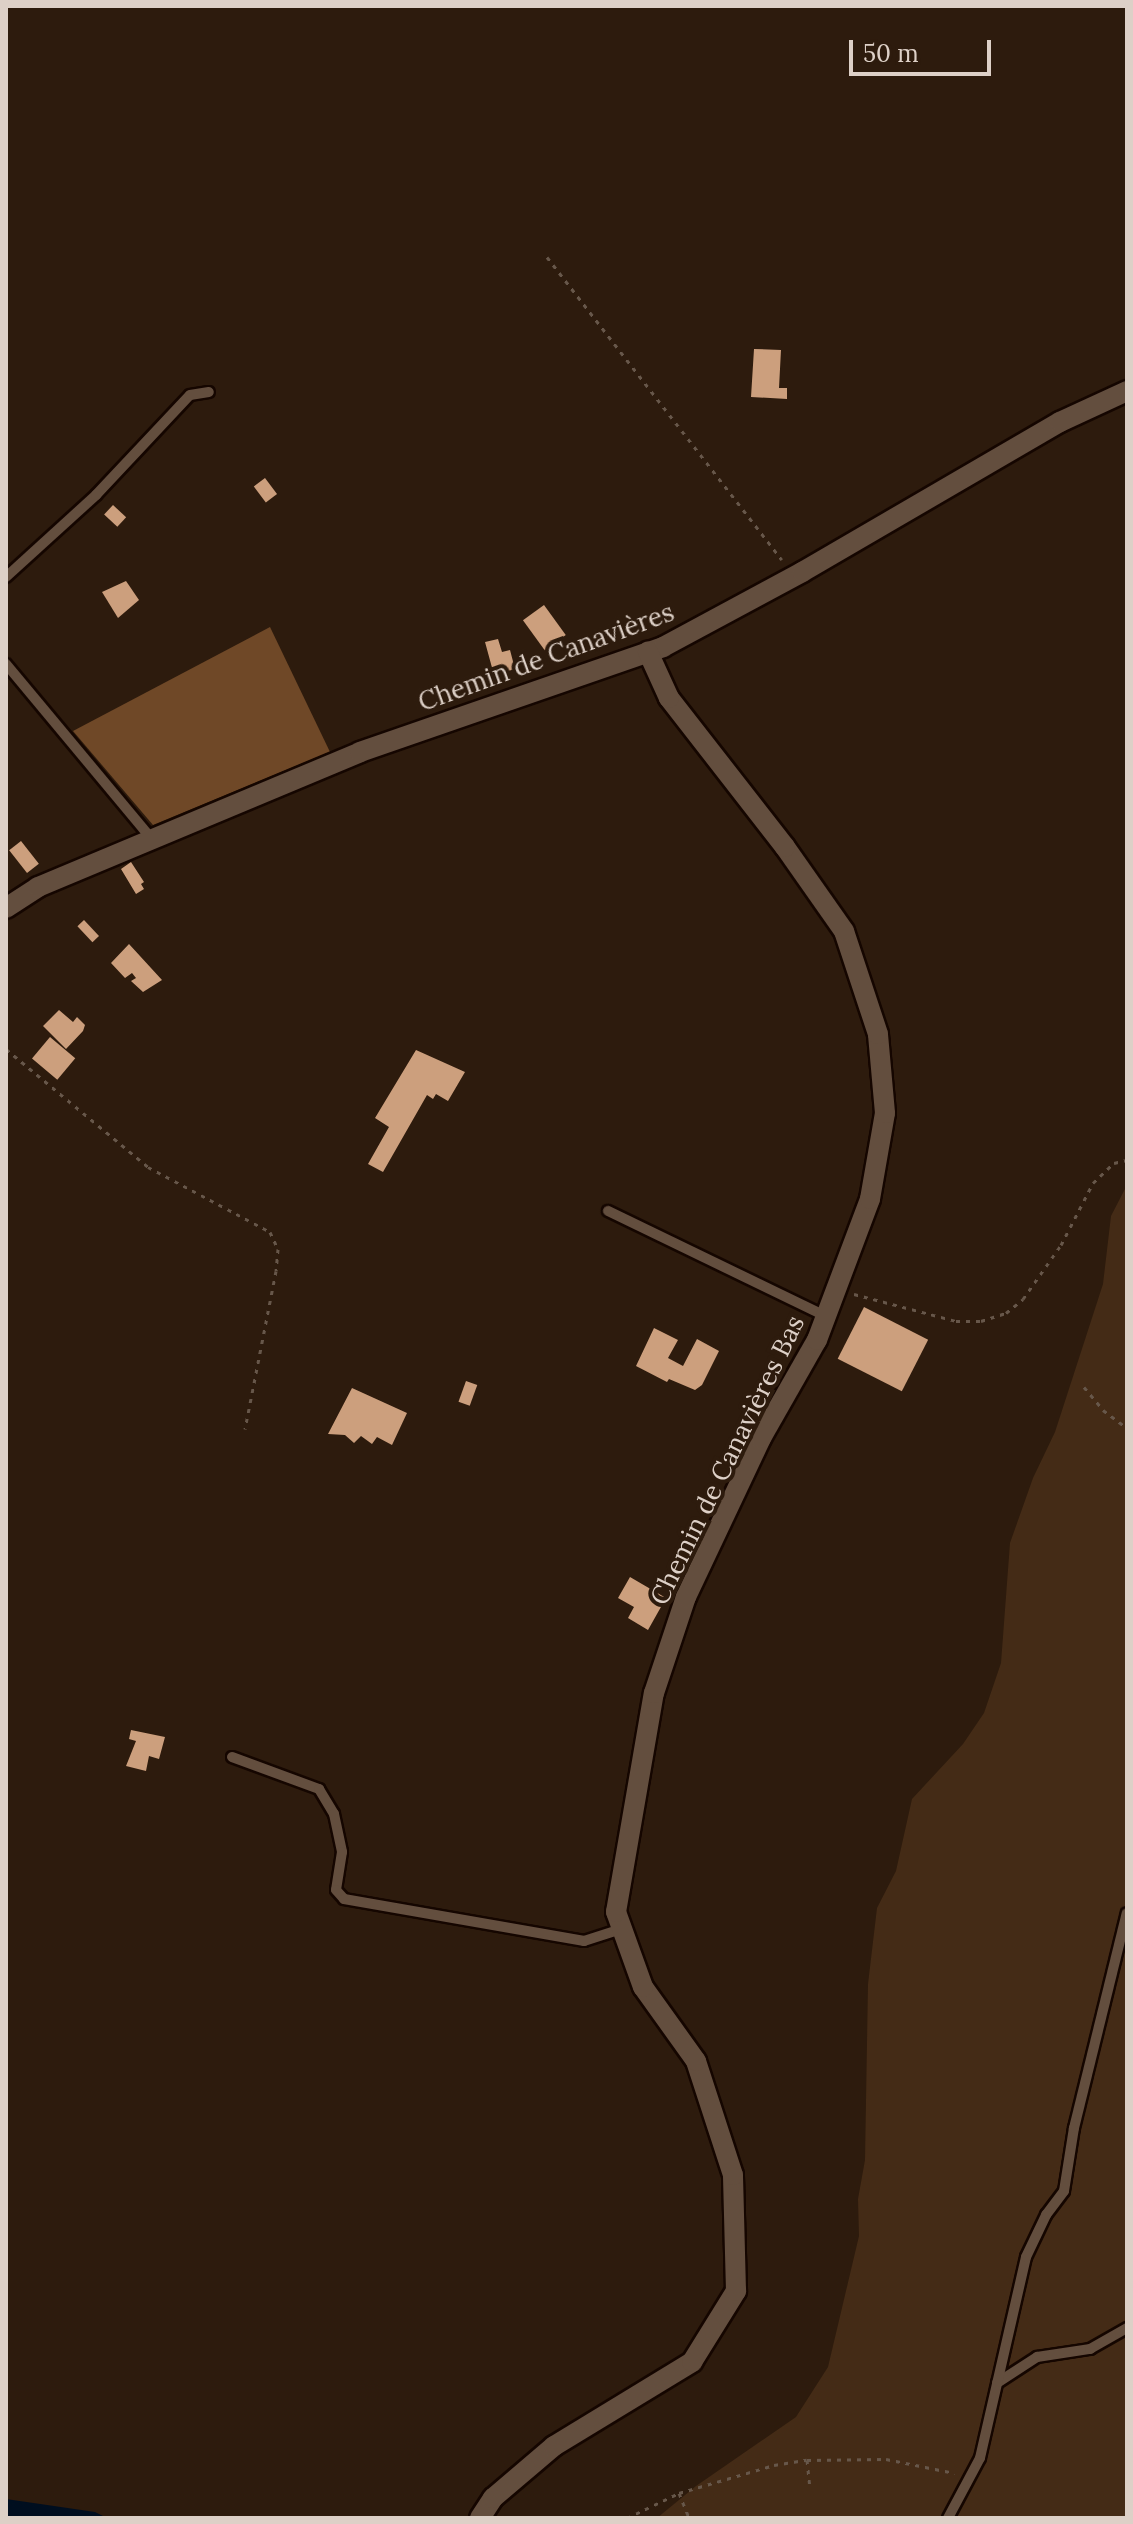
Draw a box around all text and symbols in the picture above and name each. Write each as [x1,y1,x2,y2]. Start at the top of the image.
scale bar [853,24,995,74]
text: 50 m [863,38,919,69]
street label: Chemin de Canavières [414,596,678,718]
street label: Chemin de Canavières Bas [643,1310,811,1610]

